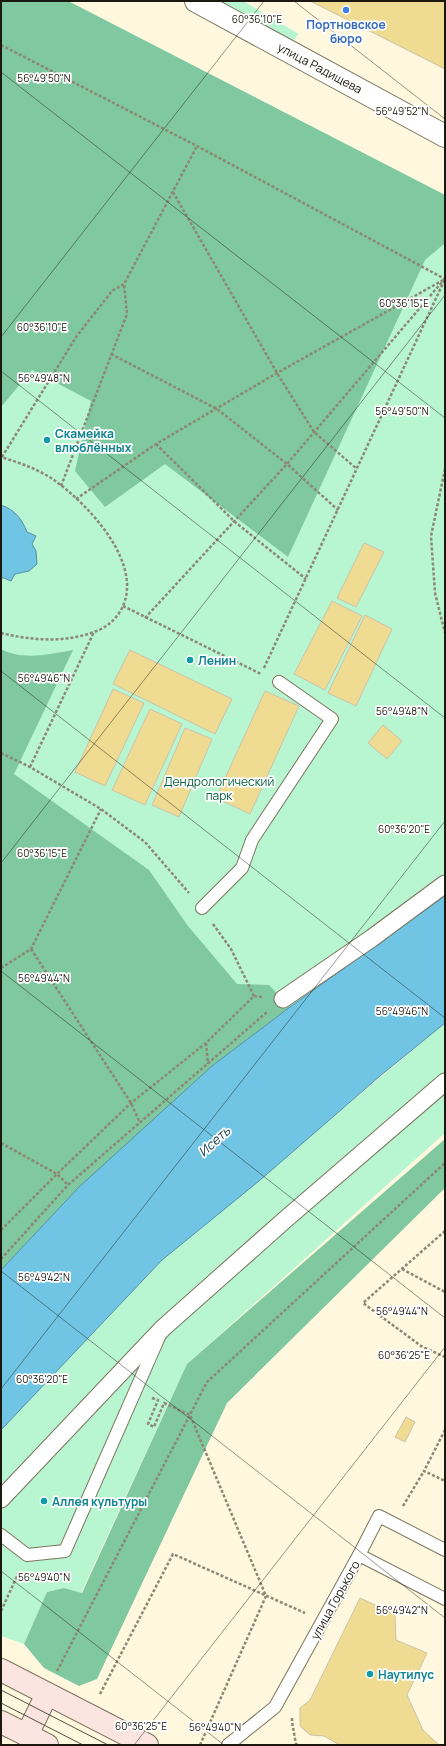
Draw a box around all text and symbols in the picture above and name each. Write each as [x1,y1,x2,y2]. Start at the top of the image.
marker: Портновское бюро [341,5,351,15]
text: 60°36'10"E [232,12,282,26]
place label: Портновское бюро [306,16,386,47]
street label: улица Радищева [275,39,365,97]
text: 56°49'50"N [17,71,71,85]
text: 56°49'52"N [376,104,428,118]
text: 60°36'15"E [379,296,429,310]
text: 60°36'10"E [17,320,67,334]
text: 56°49'48"N [18,371,70,385]
text: 56°49'50"N [375,404,429,418]
place label: Скамейка влюблённых [55,425,132,456]
marker: Скамейка влюблённых [42,435,52,445]
place label: Ленин [198,652,236,669]
marker: Ленин [185,655,195,665]
text: 56°49'46"N [18,671,70,685]
text: 56°49'48"N [376,704,428,718]
park label: Дендрологический парк [164,773,274,804]
text: 60°36'20"E [378,822,430,836]
text: 60°36'15"E [17,846,67,860]
text: 56°49'44"N [18,971,70,985]
text: 56°49'46"N [376,1004,428,1018]
water label: Исеть [194,1121,235,1160]
text: 56°49'42"N [18,1270,70,1284]
text: 56°49'44"N [376,1304,428,1318]
text: 60°36'25"E [378,1348,430,1362]
text: 60°36'20"E [16,1372,68,1386]
place label: Аллея культуры [52,1493,147,1510]
marker: Аллея культуры [39,1496,49,1506]
street label: улица Горького [306,1557,364,1643]
text: 56°49'40"N [18,1570,70,1584]
text: 56°49'42"N [376,1603,428,1617]
place label: Наутилус [378,1666,434,1683]
marker: Наутилус [365,1669,375,1679]
text: 60°36'25"E [115,1719,167,1733]
text: 56°49'40"N [189,1720,241,1734]

